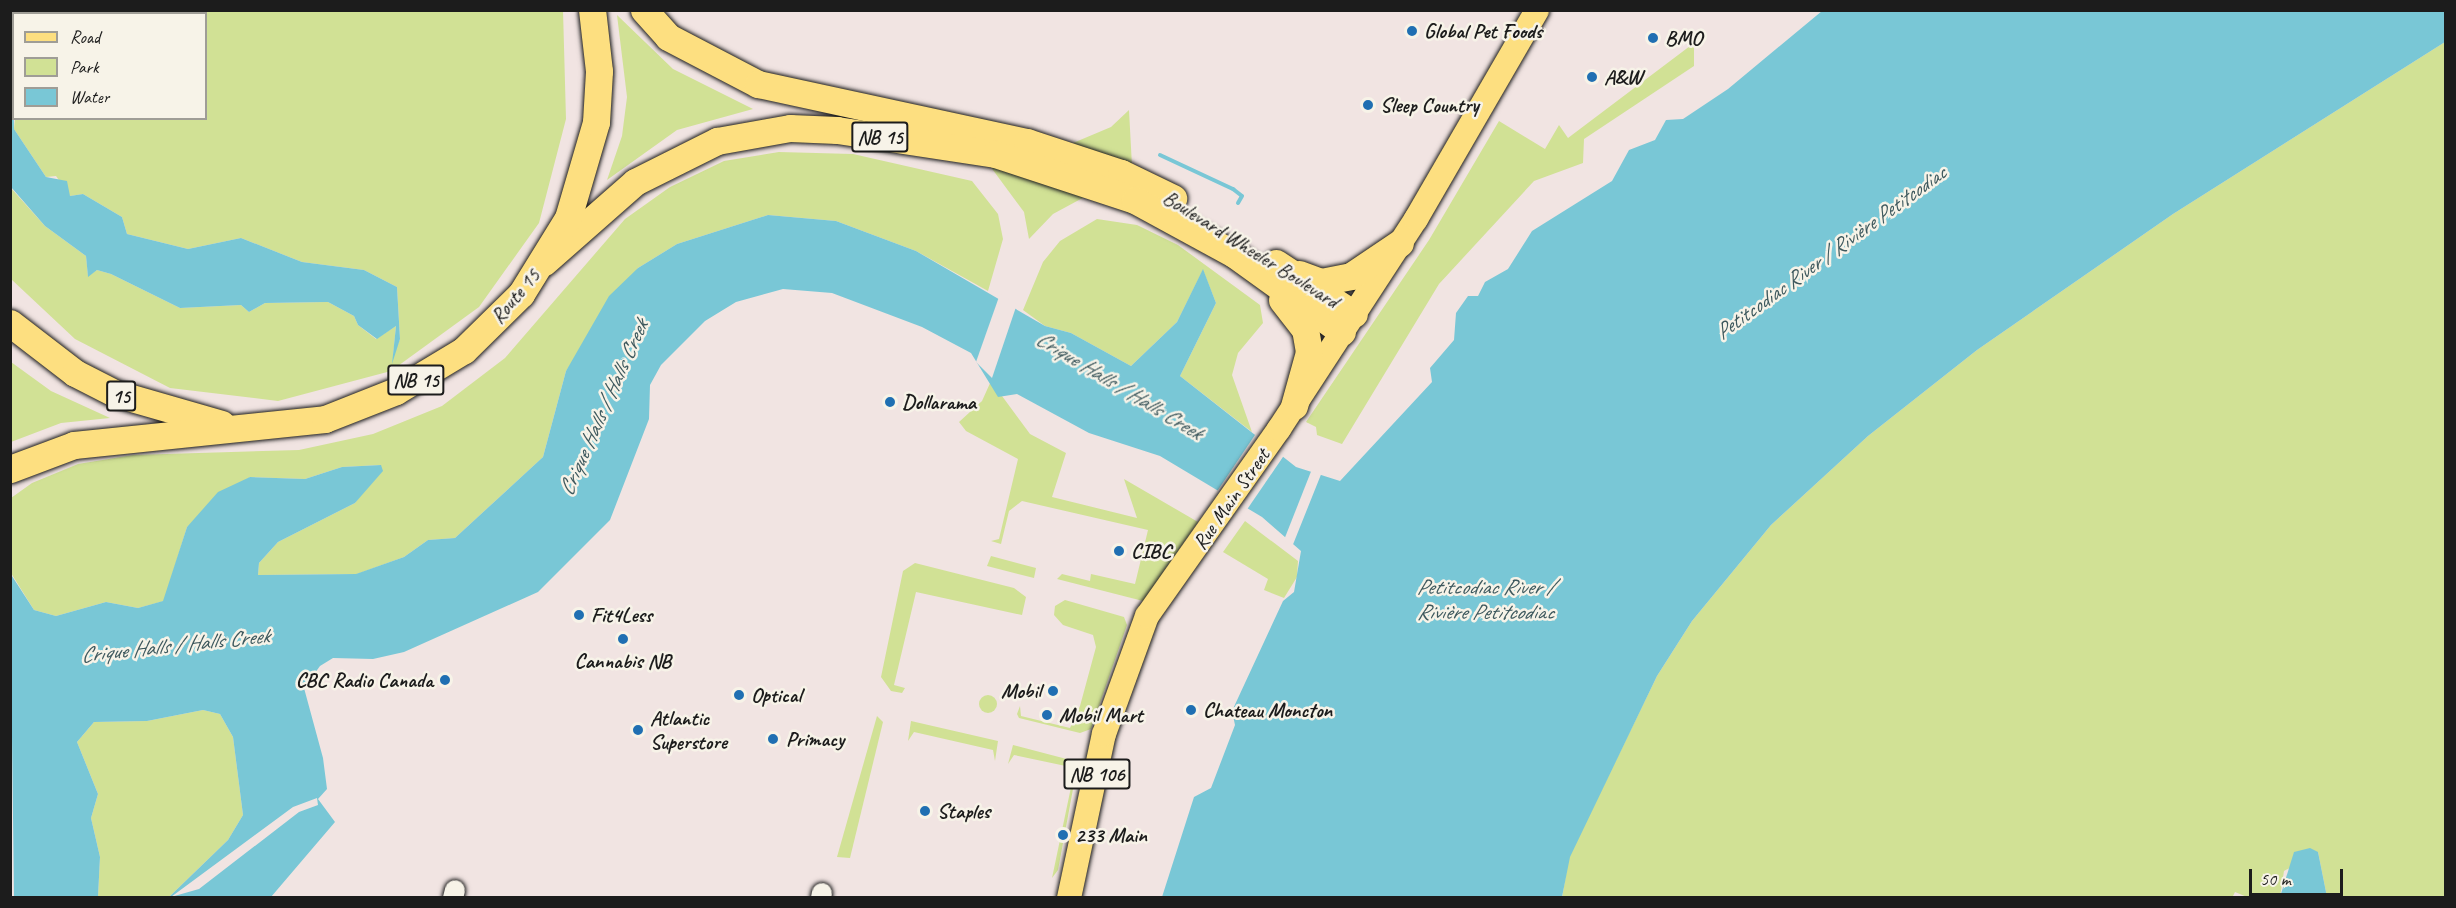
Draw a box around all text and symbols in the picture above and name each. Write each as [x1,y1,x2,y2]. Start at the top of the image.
legend [12,12,207,120]
place label: Global Pet Foods [1424,18,1541,44]
marker: Global Pet Foods [1405,24,1419,38]
place label: BMO [1665,25,1702,51]
text: Road [70,26,100,48]
marker: BMO [1646,31,1660,45]
text: Park [70,56,99,78]
place label: A&W [1604,64,1642,90]
marker: A&W [1585,70,1599,84]
text: Water [70,86,109,108]
place label: Sleep Country [1380,92,1478,118]
marker: Sleep Country [1361,98,1375,112]
road number: NB 15 [850,120,910,154]
water label: Petitcodiac River / Rivière Petitcodiac [1711,160,1951,346]
street label: Boulevard Wheeler Boulevard [1158,184,1344,314]
street label: Route 15 [485,263,545,329]
water label: Crique Halls / Halls Creek [553,316,655,500]
water label: Crique Halls / Halls Creek [1031,326,1207,446]
road number: NB 15 [386,363,446,397]
road number: 15 [106,379,136,413]
place label: Dollarama [902,389,976,415]
marker: Dollarama [883,395,897,409]
street label: Rue Main Street [1187,443,1275,555]
place label: CIBC [1131,538,1171,564]
marker: CIBC [1112,544,1126,558]
water label: Petitcodiac River / Rivière Petitcodiac [1416,574,1554,626]
place label: Fit4Less [591,602,652,628]
marker: Fit4Less [572,608,586,622]
water label: Crique Halls / Halls Creek [80,623,270,669]
marker: Cannabis NB [616,632,630,646]
place label: Cannabis NB [574,648,672,674]
place label: CBC Radio Canada [296,667,433,693]
marker: CBC Radio Canada [438,673,452,687]
place label: Mobil [1001,678,1041,704]
place label: Optical [751,682,801,708]
marker: Mobil [1046,684,1060,698]
marker: Optical [732,688,746,702]
place label: Chateau Moncton [1203,697,1332,723]
place label: Mobil Mart [1059,702,1143,728]
marker: Chateau Moncton [1184,703,1198,717]
place label: Atlantic Superstore [650,705,727,755]
marker: Mobil Mart [1040,708,1054,722]
marker: Atlantic Superstore [631,723,645,737]
place label: Primacy [786,726,844,752]
marker: Primacy [764,730,782,748]
road number: NB 106 [1062,757,1132,791]
place label: Staples [937,798,990,824]
marker: Staples [918,804,932,818]
place label: 233 Main [1075,822,1147,848]
marker: 233 Main [1056,828,1070,842]
scale bar [2252,857,2346,895]
text: 50 m [2260,868,2291,890]

